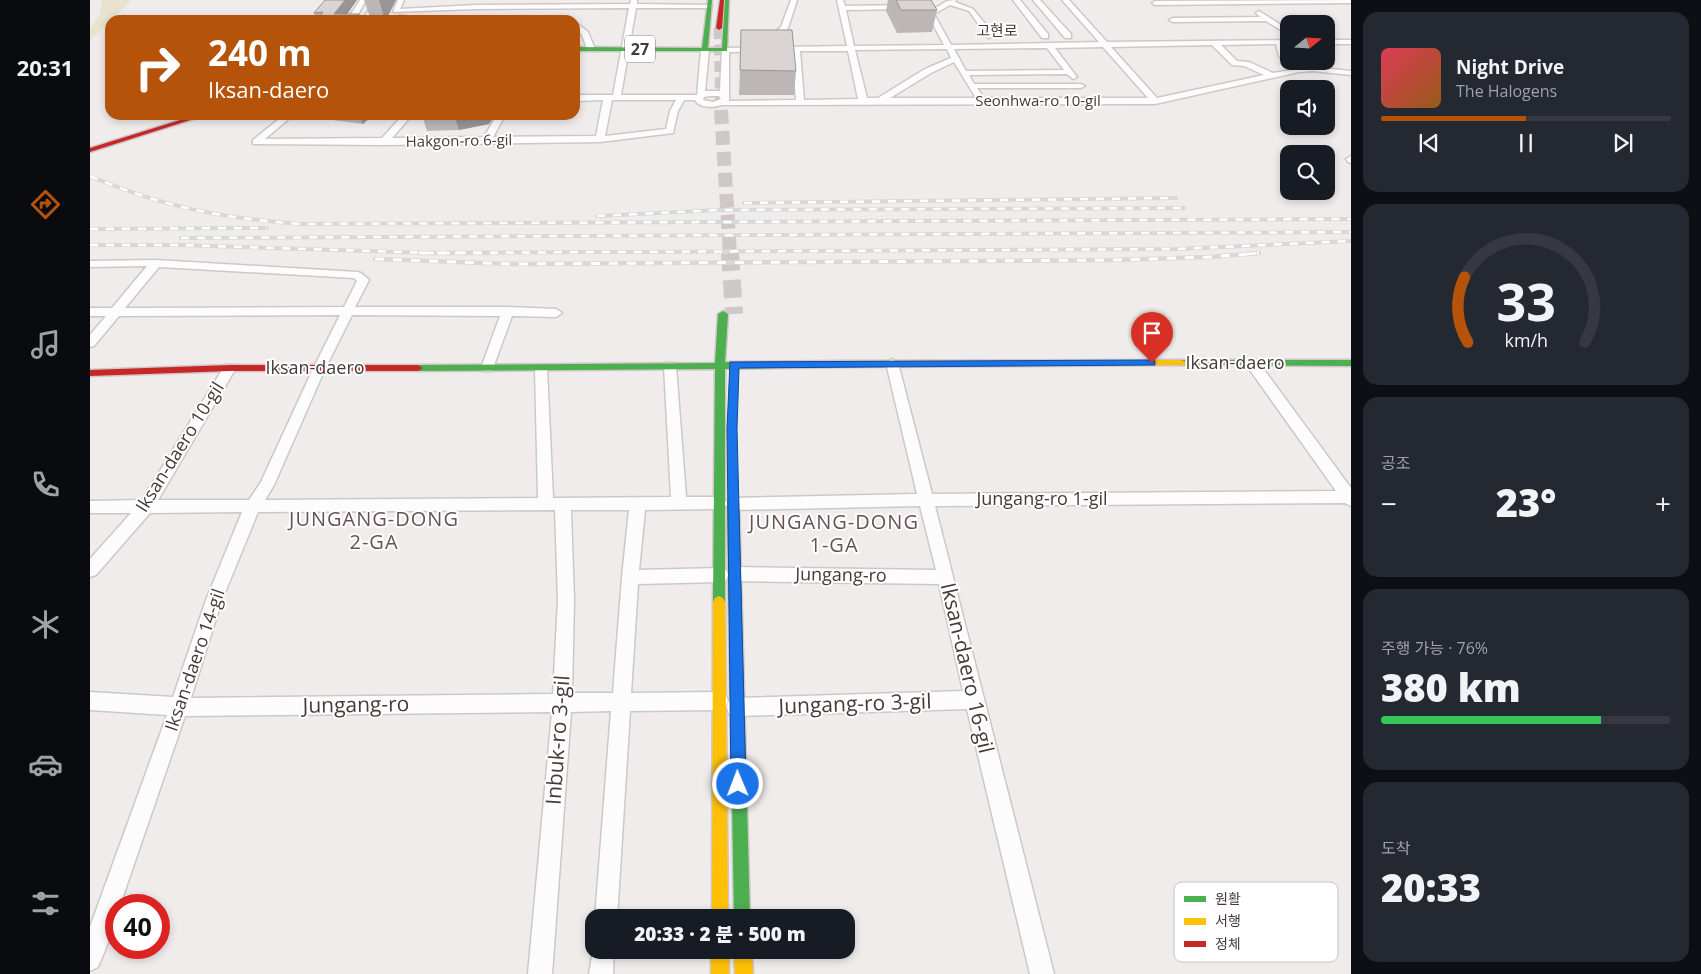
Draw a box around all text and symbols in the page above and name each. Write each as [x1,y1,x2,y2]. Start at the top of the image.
north arrow [1280,15,1335,70]
map controls [1280,15,1335,200]
street label: 고현로 [976,20,1018,40]
text: 240 m [208,29,312,76]
icon: right [125,35,190,100]
road number: 27 [625,36,655,62]
text: 20:31 [17,52,73,82]
text: Night Drive [1456,54,1564,80]
text: Iksan-daero [208,74,329,104]
button: sound [1280,80,1335,135]
text: The Halogens [1456,80,1557,102]
street label: Seonhwa-ro 10-gil [975,90,1101,110]
street label: Hakgon-ro 6-gil [405,129,512,151]
icon: previous [1415,129,1443,157]
icon: pause [1512,129,1540,157]
icon: next [1609,129,1637,157]
button: search [1280,145,1335,200]
icon: directions [28,187,63,222]
text: 33 [1496,265,1556,336]
pin [1131,312,1173,363]
icon: arrive [1138,319,1166,347]
icon: music [28,327,63,362]
text: km/h [1504,328,1548,352]
street label: Iksan-daero [1185,350,1285,374]
street label: Iksan-daero [265,355,365,379]
street label: Iksan-daero 10-gil [129,377,229,516]
text: 공조 [1381,452,1410,474]
icon: phone [28,467,63,502]
text: 23° [1496,476,1556,528]
text: − [1381,484,1397,522]
text: + [1655,484,1671,522]
street label: Jungang-ro 1-gil [974,486,1108,510]
district label: JUNGANG-DONG 2-GA [287,505,459,555]
district label: JUNGANG-DONG 1-GA [747,508,919,558]
street label: Jungang-ro [793,561,887,587]
street label: Iksan-daero 16-gil [935,580,1001,756]
street label: Iksan-daero 14-gil [158,585,230,734]
icon: climate [28,607,63,642]
text: 주행 가능 · 76% [1381,637,1488,659]
text: 380 km [1381,661,1521,713]
street label: Inbuk-ro 3-gil [539,674,575,806]
street label: Jungang-ro 3-gil [776,686,932,720]
street label: Jungang-ro [300,689,410,719]
icon: car [28,747,63,782]
position arrow [711,757,763,809]
text: 도착 [1381,837,1410,859]
text: 20:33 [1381,861,1481,913]
legend [1174,882,1338,962]
icon: filters [28,886,63,921]
text: 원활 [1215,889,1241,908]
speed limit sign: 40 [105,894,170,959]
text: 서행 [1215,911,1241,930]
text: 20:33 · 2 분 · 500 m [634,921,806,947]
text: 정체 [1215,934,1241,953]

